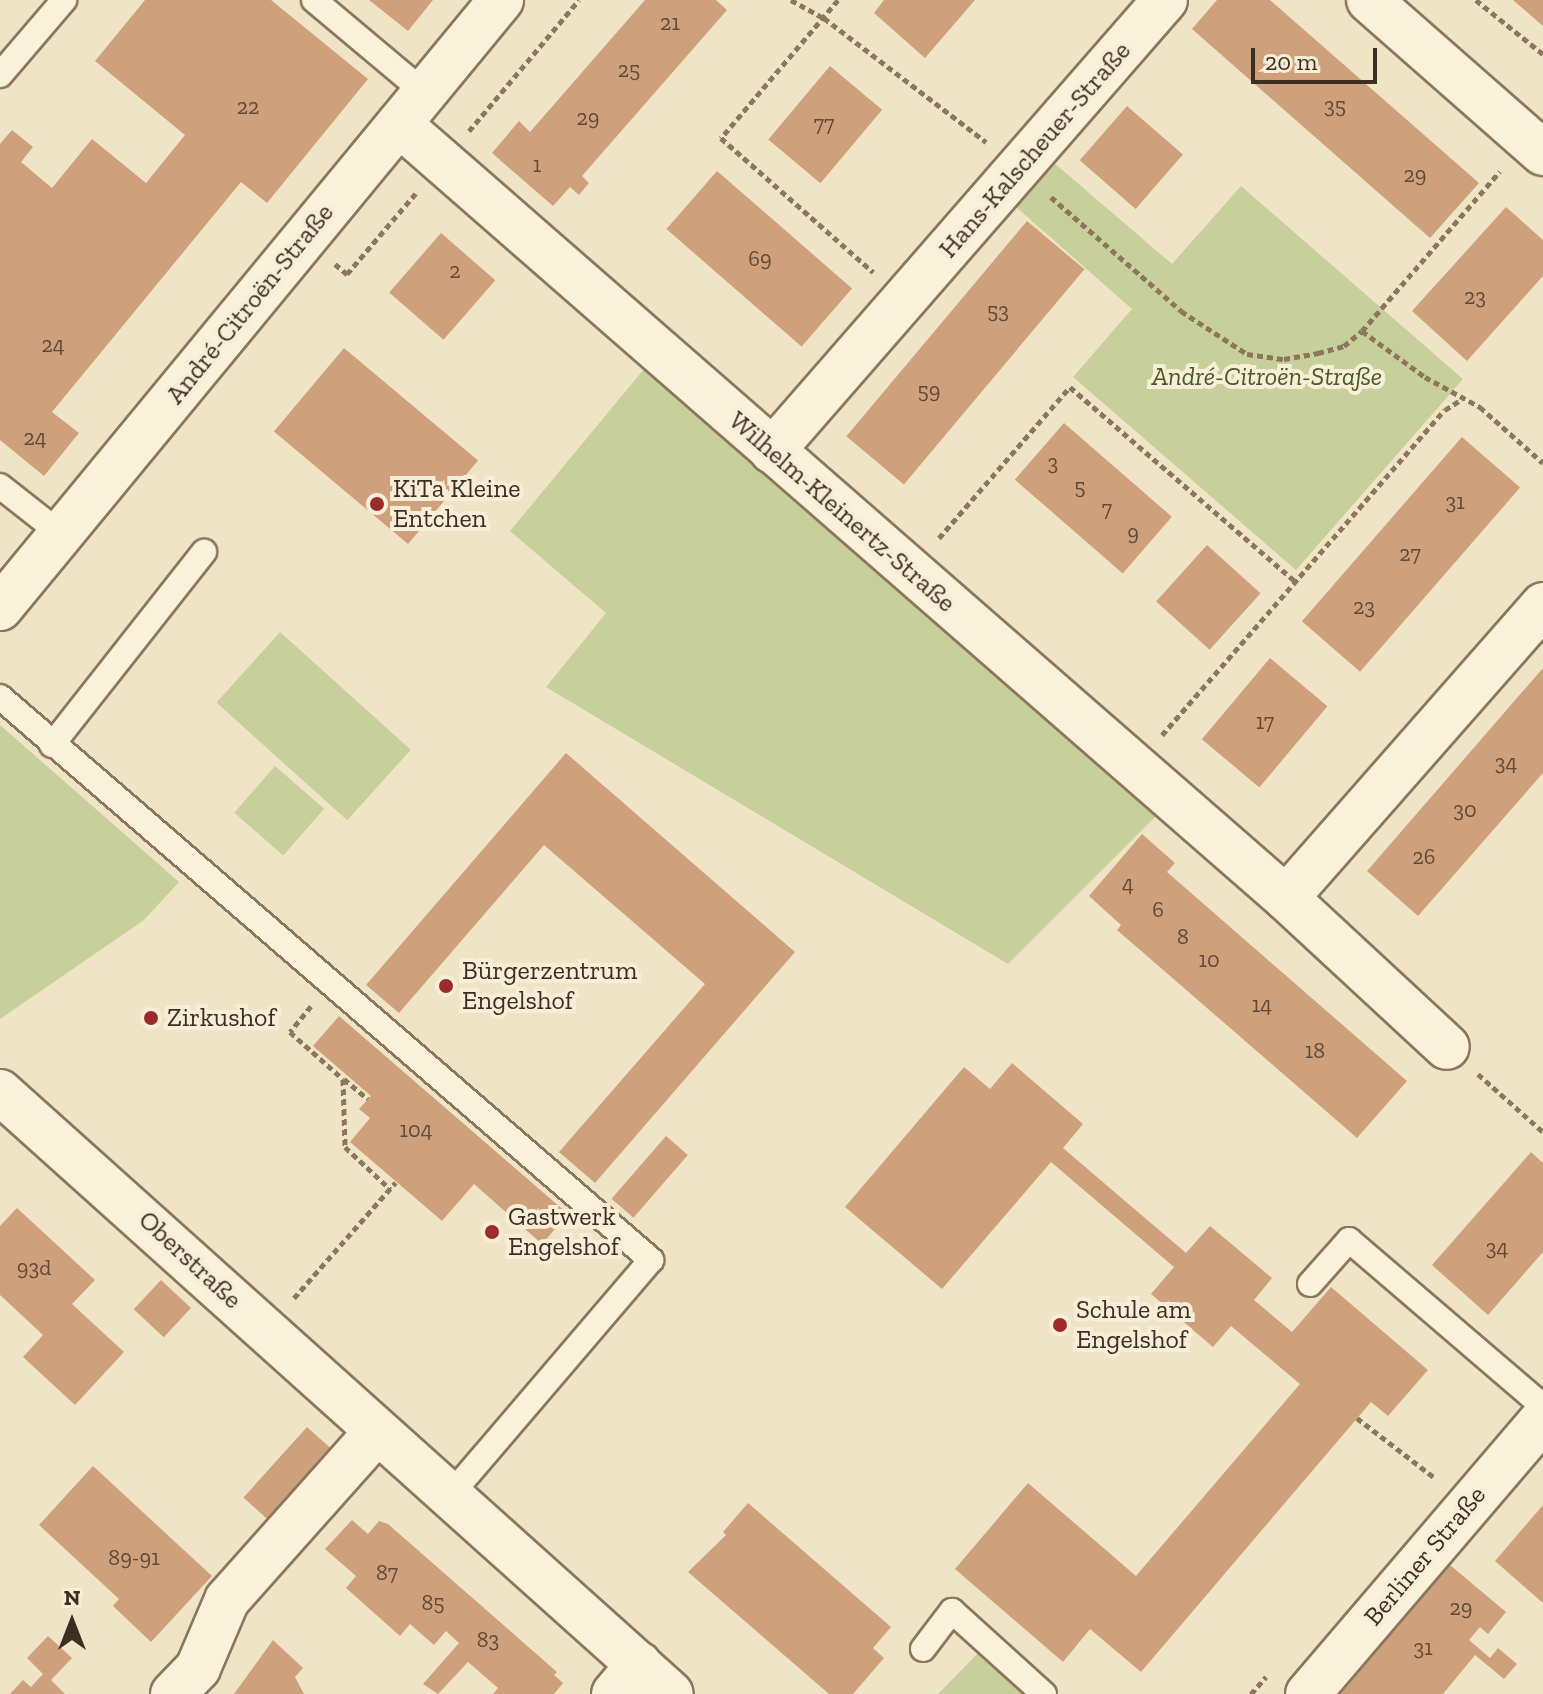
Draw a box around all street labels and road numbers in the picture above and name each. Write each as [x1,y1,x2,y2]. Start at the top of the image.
street label: Hans-Kalscheuer-Straße [933,36,1137,264]
street label: André-Citroën-Straße [160,198,340,410]
street label: Wilhelm-Kleinertz-Straße [722,405,962,619]
street label: Oberstraße [132,1204,248,1316]
street label: Berliner Straße [1357,1480,1493,1632]

